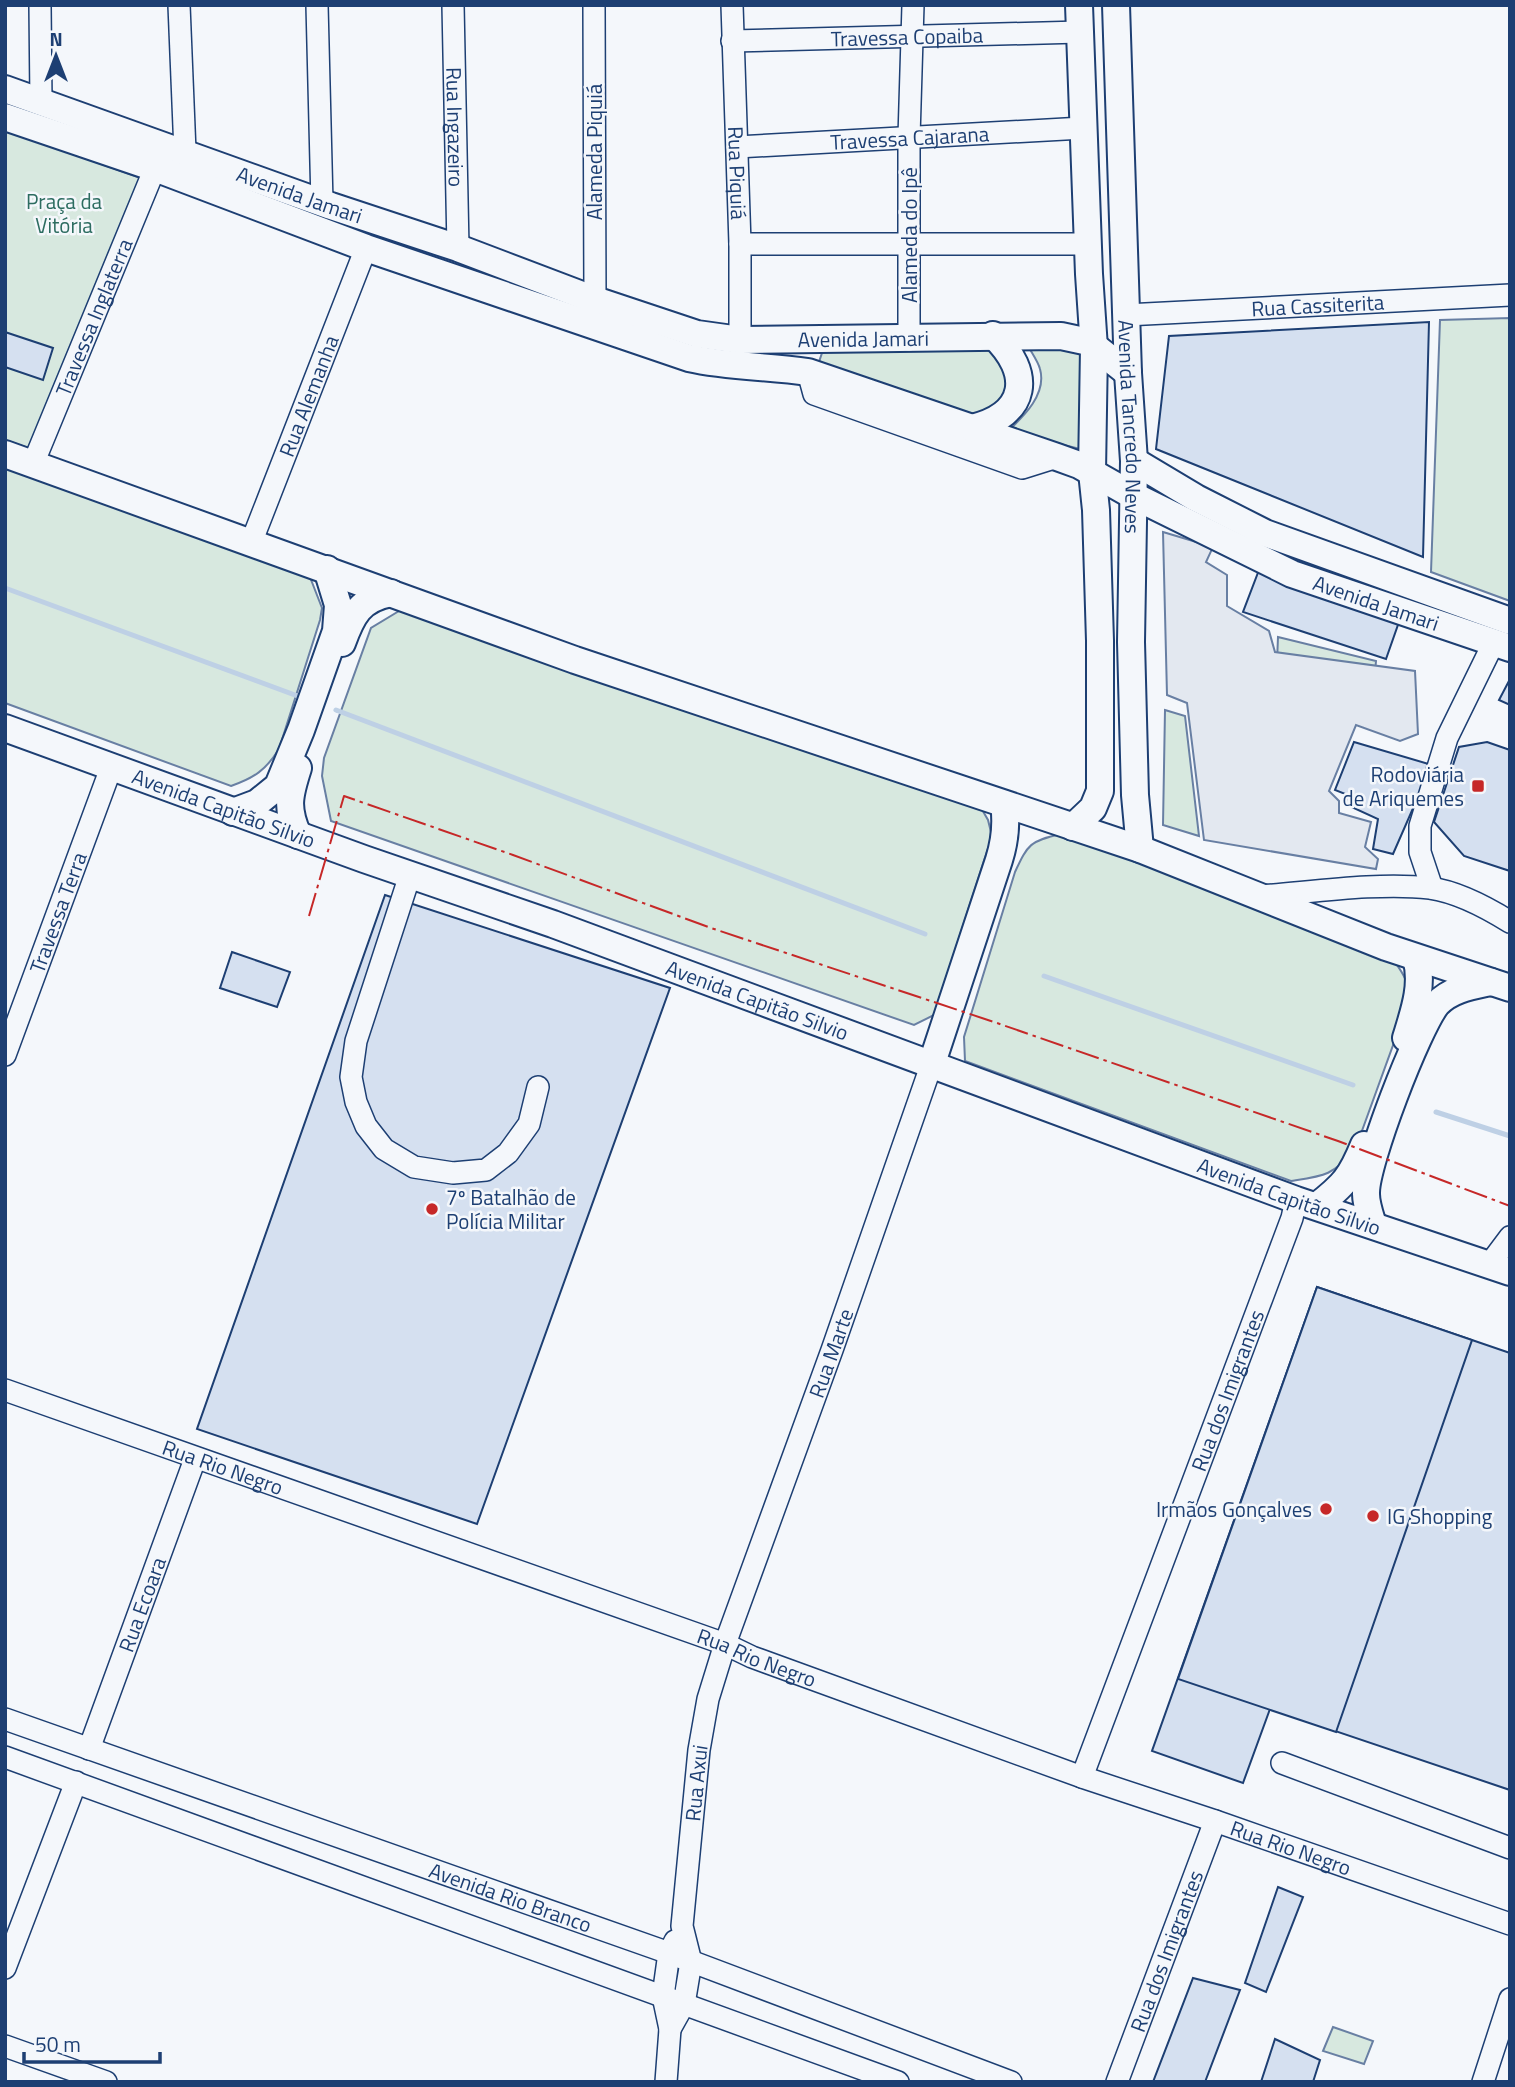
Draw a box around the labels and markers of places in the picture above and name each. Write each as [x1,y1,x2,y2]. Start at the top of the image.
place label: Rodoviária de Ariquemes [1343,758,1464,814]
marker: Rodoviária de Ariquemes [1470,778,1486,794]
place label: 7º Batalhão de Polícia Militar [446,1181,576,1237]
marker: 7º Batalhão de Polícia Militar [424,1201,440,1217]
place label: Irmãos Gonçalves [1156,1493,1312,1525]
place label: IG Shopping [1387,1500,1492,1532]
marker: Irmãos Gonçalves [1318,1501,1334,1517]
marker: IG Shopping [1365,1508,1381,1524]

